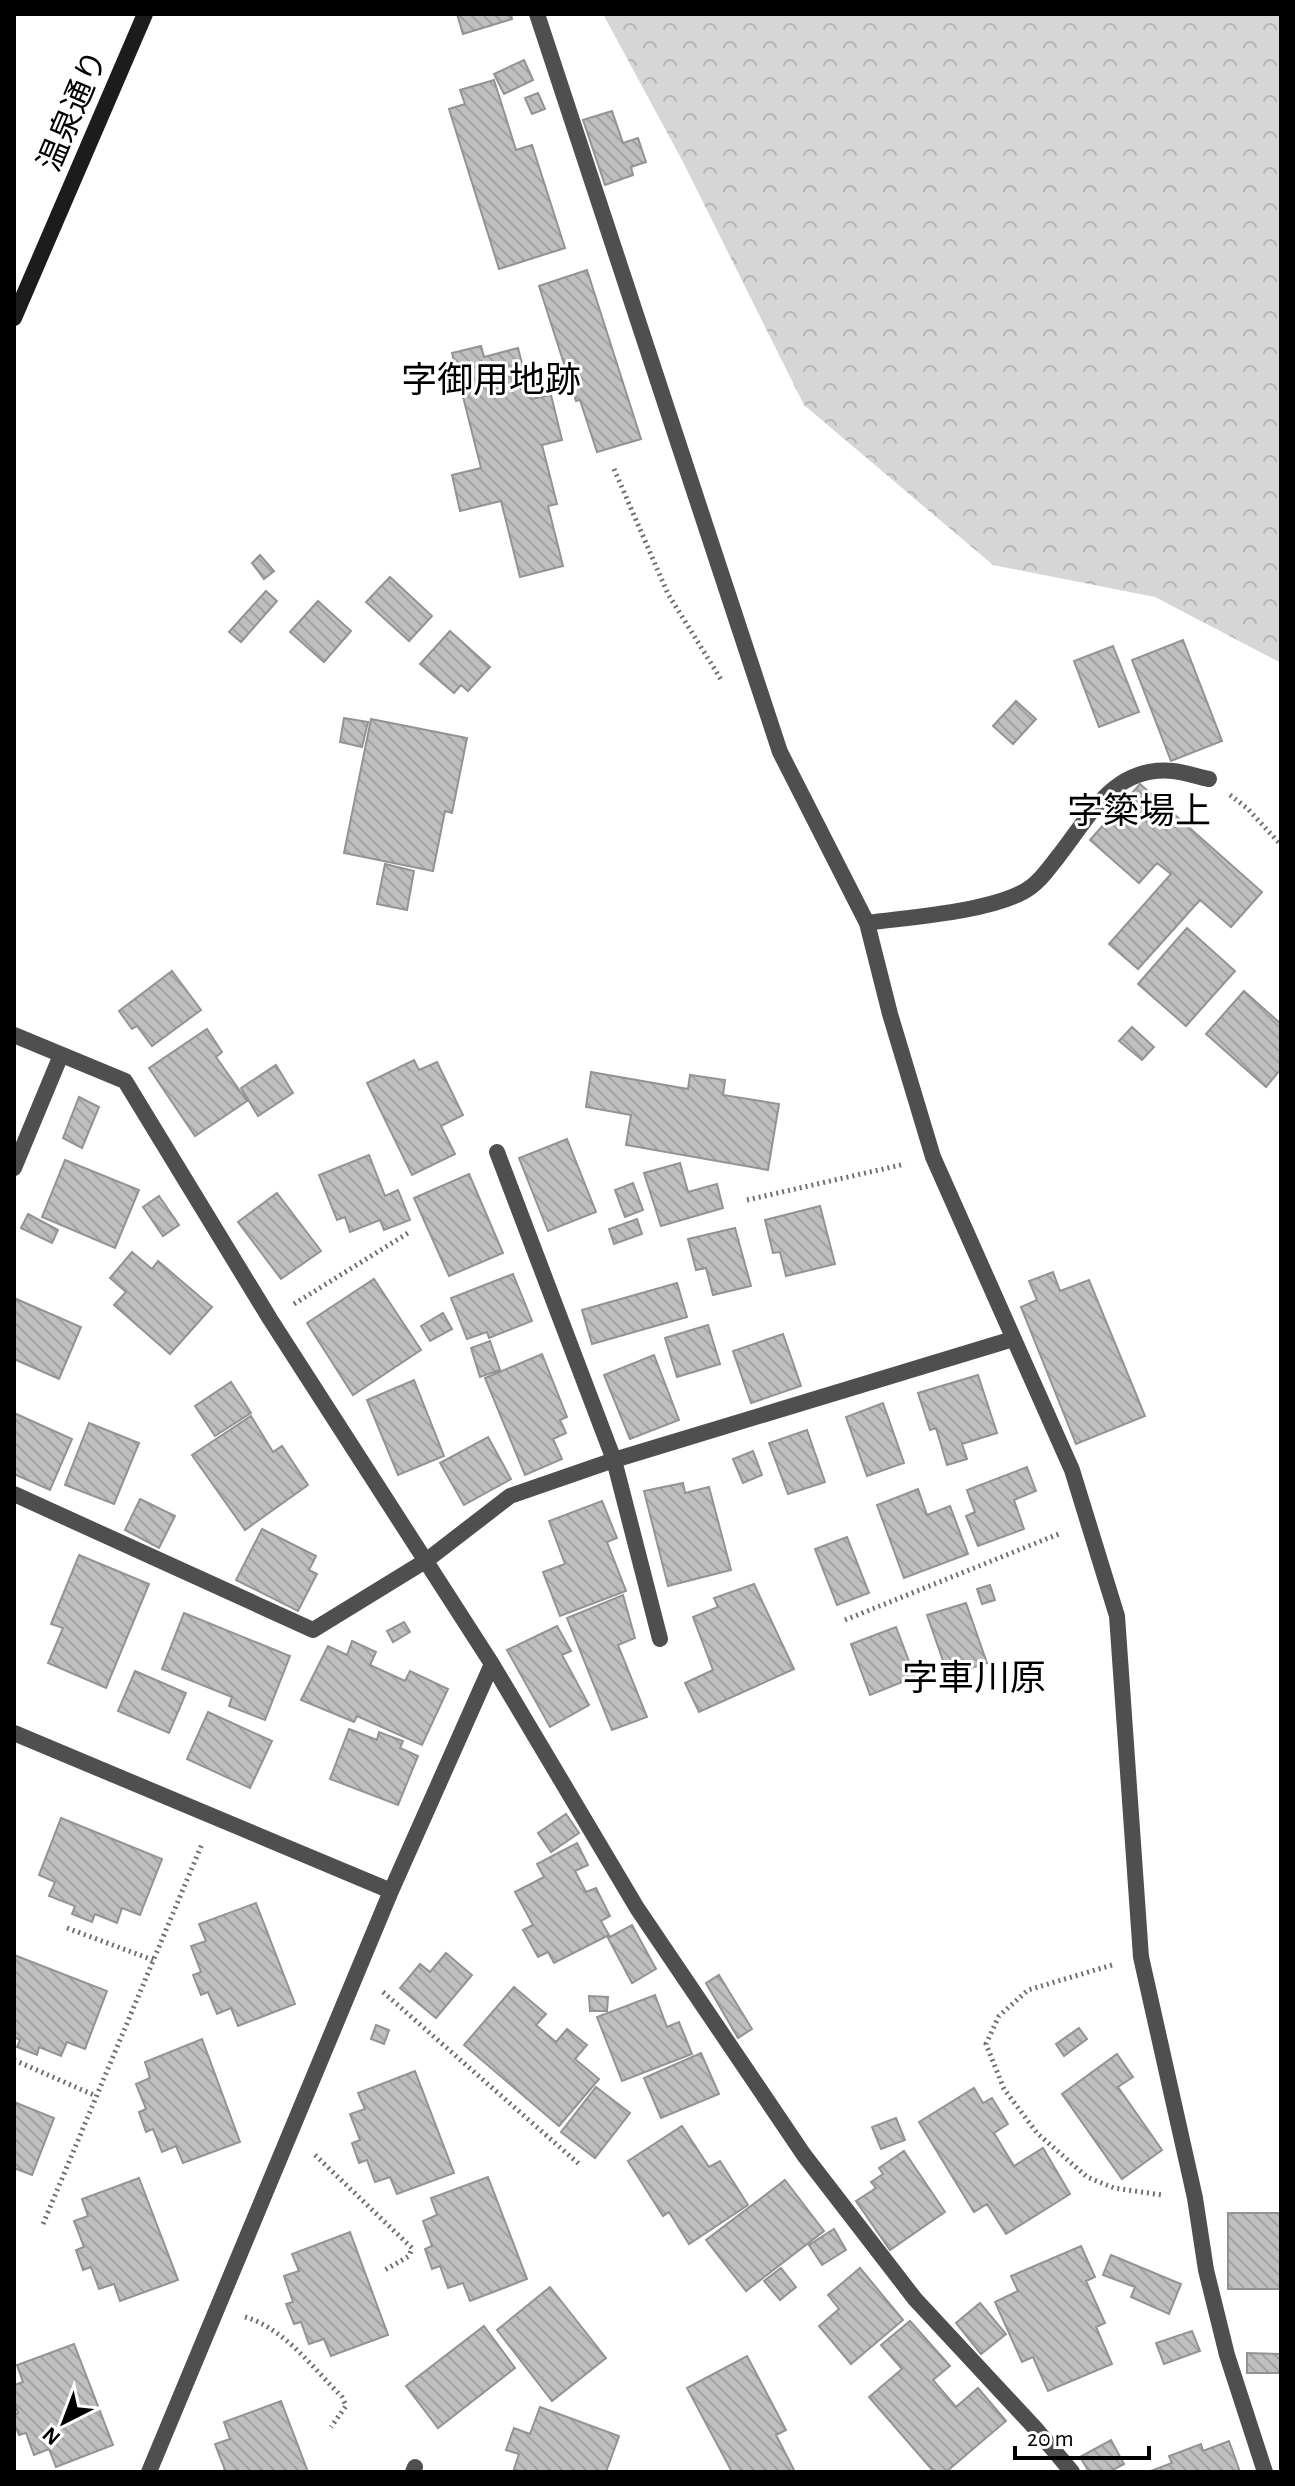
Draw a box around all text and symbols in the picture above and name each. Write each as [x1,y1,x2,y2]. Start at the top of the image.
street label: 温泉通り [31,45,113,176]
district label: 字御用地跡 [401,361,581,399]
district label: 字簗場上 [1067,792,1211,830]
district label: 字車川原 [902,1659,1046,1697]
north arrow [24,2382,104,2462]
scale bar [1015,2410,1149,2460]
text: N [38,2423,64,2449]
text: 20 m [1027,2427,1074,2451]

